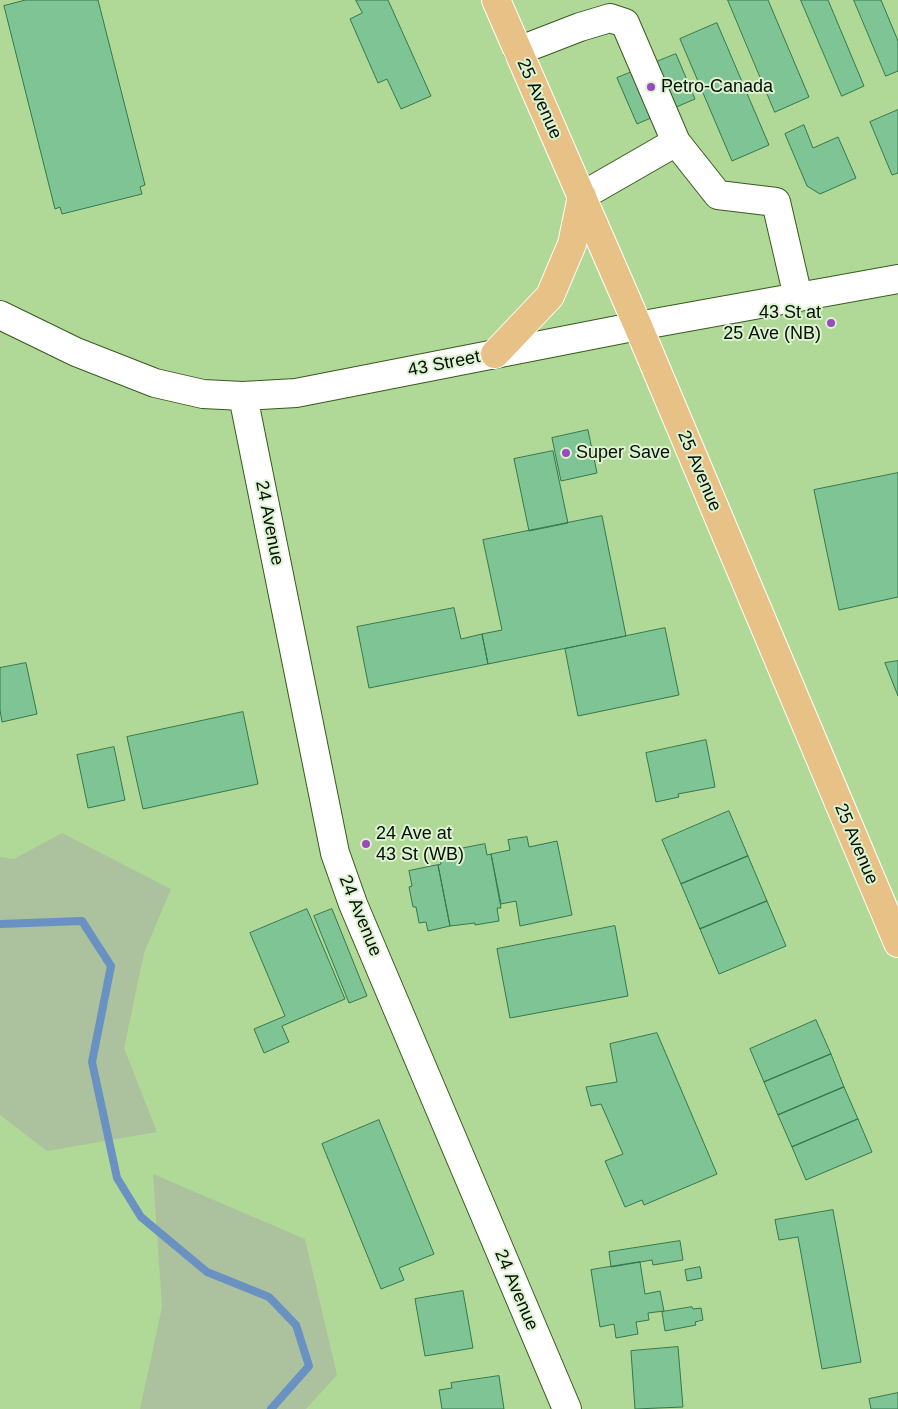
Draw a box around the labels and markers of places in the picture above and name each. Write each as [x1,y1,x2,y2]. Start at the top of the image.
place label: Petro-Canada [661,76,773,98]
marker: Petro-Canada [645,81,657,93]
place label: 43 St at 25 Ave (NB) [723,302,821,344]
marker: 43 St at 25 Ave (NB) [825,317,837,329]
place label: Super Save [576,442,670,464]
marker: Super Save [560,447,572,459]
place label: 24 Ave at 43 St (WB) [376,823,464,866]
marker: 24 Ave at 43 St (WB) [360,838,372,850]

